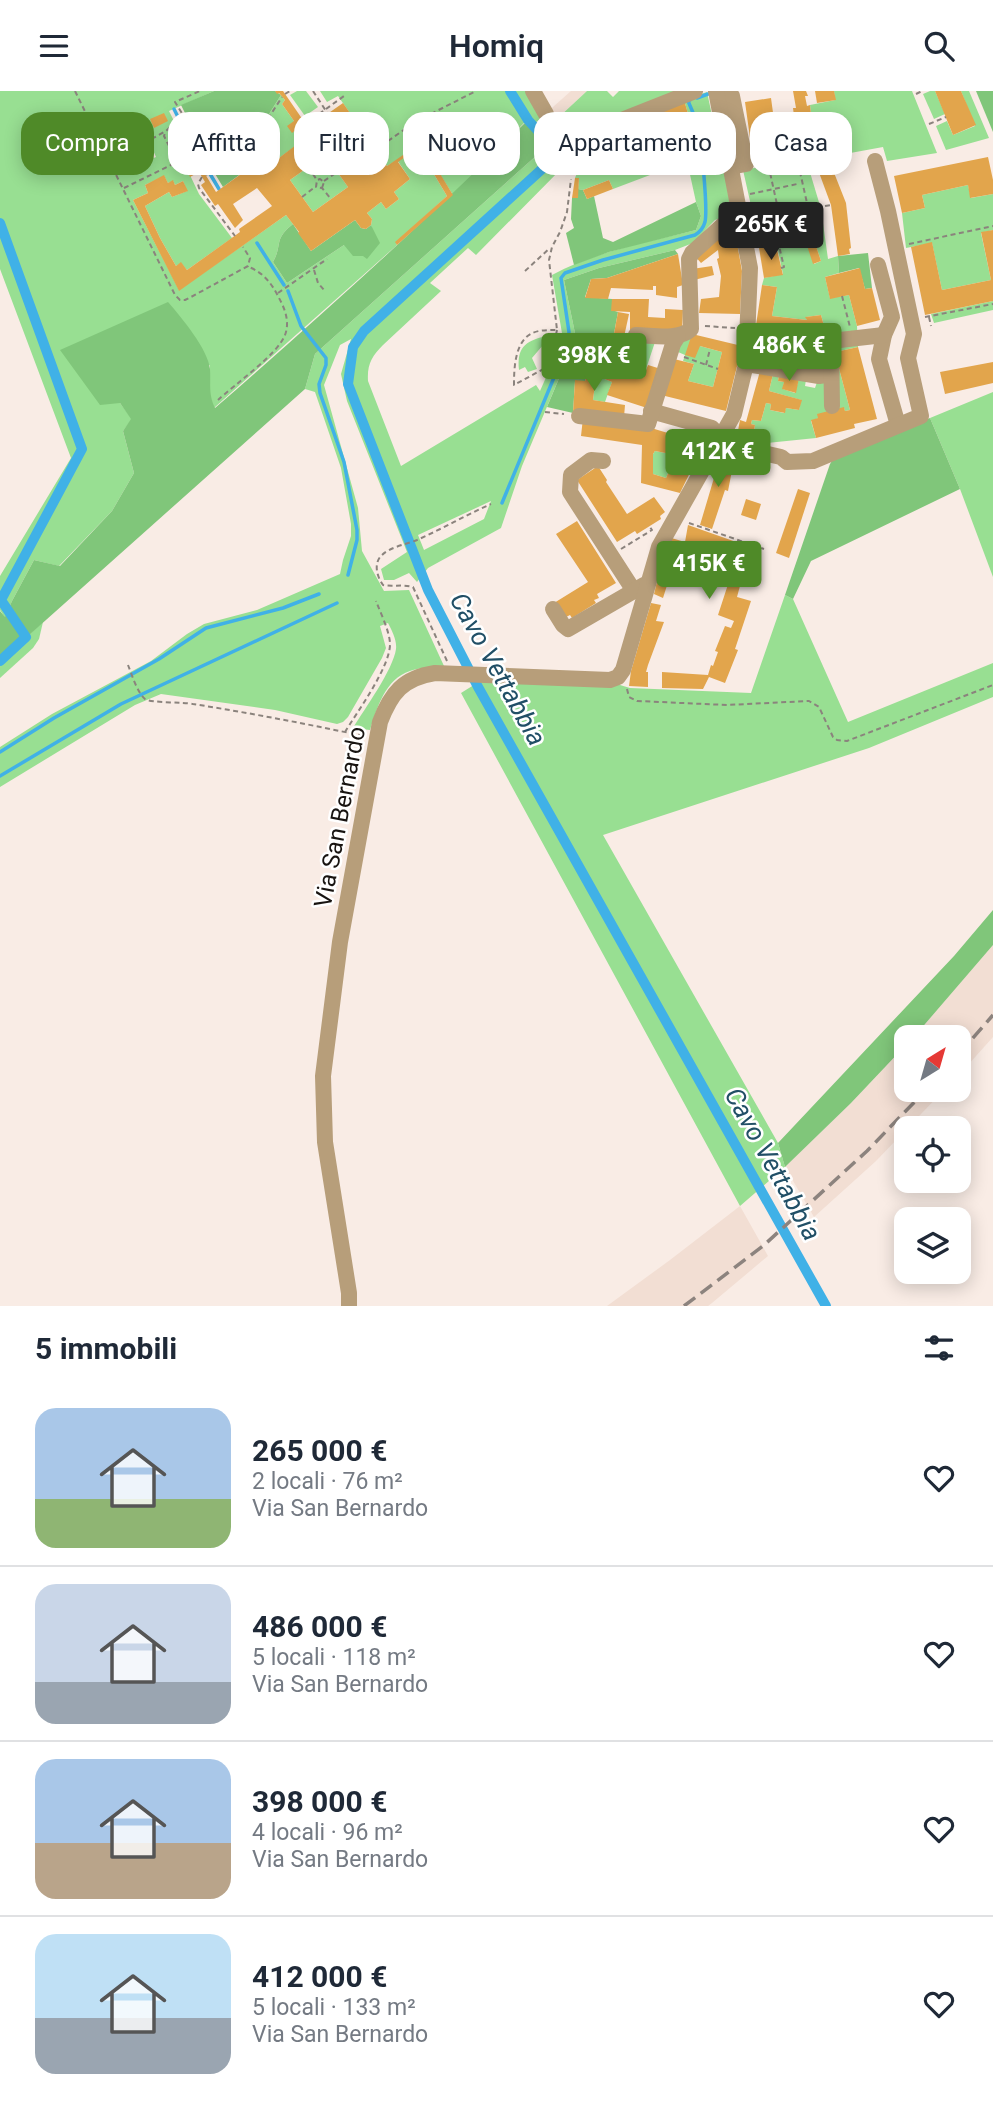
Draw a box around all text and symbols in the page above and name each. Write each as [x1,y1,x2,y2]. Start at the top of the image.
icon: menu [35,27,73,65]
text: Homiq [449,27,544,65]
icon: search [920,27,958,65]
chip: Compra [21,112,154,175]
chip: Affitta [168,112,280,175]
chip: Filtri [294,112,389,175]
chip: Nuovo [403,112,520,175]
chip: Appartamento [534,112,736,175]
chip: Casa [750,112,852,175]
pin: 265K € [714,202,828,262]
text: 265K € [734,211,808,238]
pin: 486K € [732,323,846,383]
text: 486K € [752,332,826,359]
pin: 398K € [537,334,651,393]
text: 398K € [557,342,631,369]
pin: 412K € [661,429,775,489]
text: 412K € [681,438,755,465]
pin: 415K € [652,541,766,601]
text: 415K € [672,550,746,577]
water label: Cavo Vettabbia [444,587,552,751]
street label: Via San Bernardo [309,724,371,910]
north arrow [894,1025,971,1103]
map controls [894,1025,971,1284]
water label: Cavo Vettabbia [719,1082,827,1246]
button: locate [894,1116,971,1193]
button: layers [894,1207,971,1284]
icon: filters [920,1329,958,1367]
text: 5 immobili [35,1331,177,1366]
text: 265 000 € [252,1433,387,1468]
icon: home [91,1436,175,1520]
icon: heart [920,1459,958,1497]
text: 2 locali · 76 m² [252,1468,403,1495]
text: Via San Bernardo [252,1495,428,1522]
text: 486 000 € [252,1609,387,1644]
icon: home [91,1612,175,1696]
icon: heart [920,1635,958,1673]
text: 5 locali · 118 m² [252,1644,416,1671]
text: Via San Bernardo [252,1671,428,1698]
text: 398 000 € [252,1784,387,1819]
icon: home [91,1787,175,1871]
icon: heart [920,1810,958,1848]
text: 4 locali · 96 m² [252,1819,403,1846]
text: Via San Bernardo [252,1846,428,1873]
text: 412 000 € [252,1959,387,1994]
icon: home [91,1962,175,2046]
icon: heart [920,1985,958,2023]
text: 5 locali · 133 m² [252,1994,416,2021]
text: Via San Bernardo [252,2021,428,2048]

